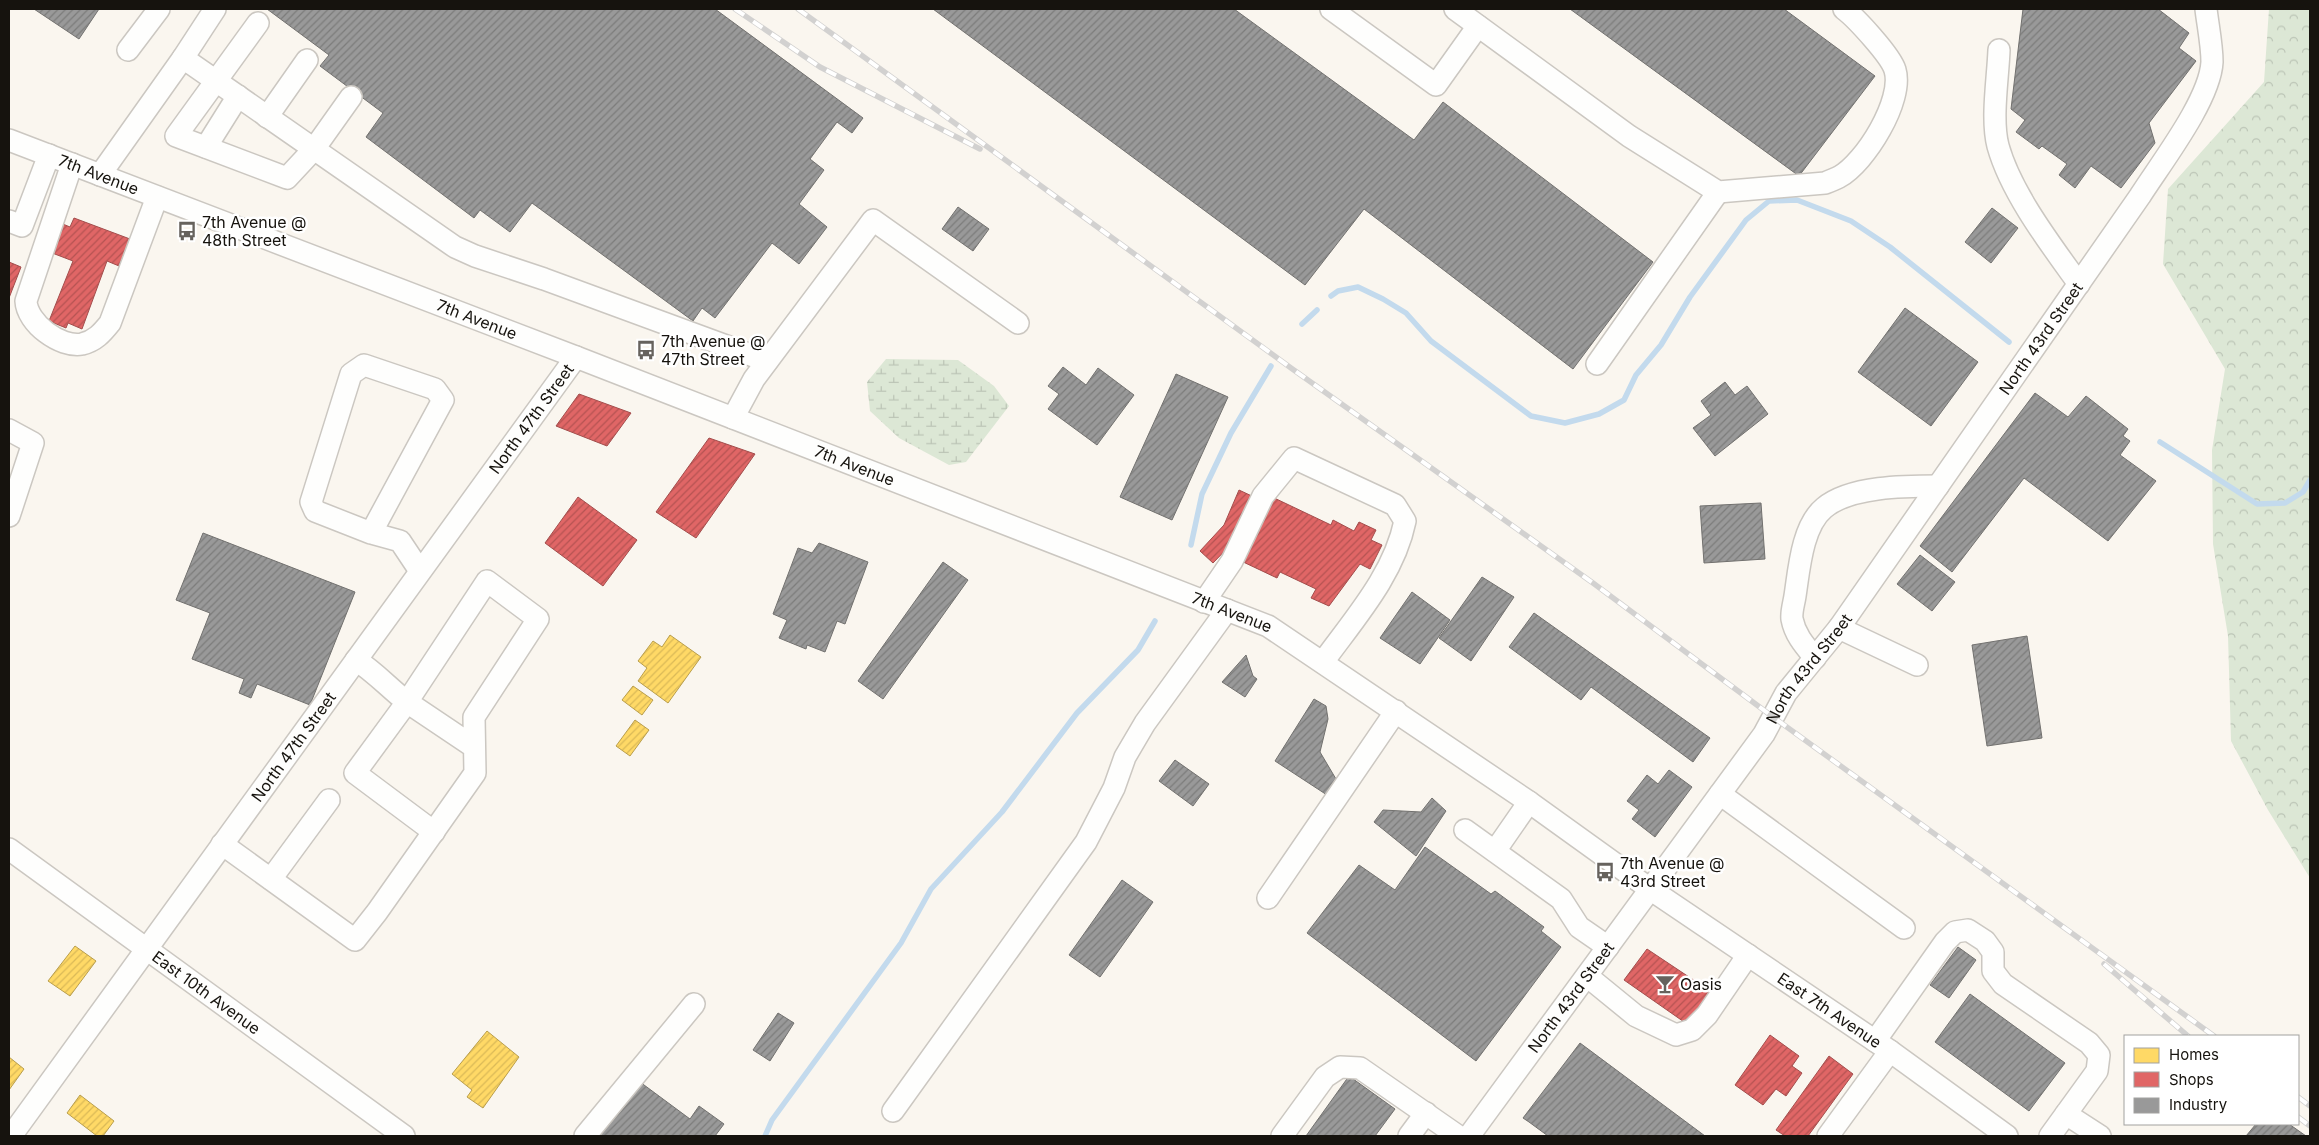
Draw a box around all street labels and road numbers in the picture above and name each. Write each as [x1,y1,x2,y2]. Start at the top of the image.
street label: 7th Avenue [56,150,142,199]
street label: North 43rd Street [1995,278,2087,399]
street label: 7th Avenue [434,295,520,344]
street label: North 47th Street [485,360,578,478]
street label: 7th Avenue [812,441,898,490]
street label: 7th Avenue [1189,587,1275,637]
street label: North 43rd Street [1761,610,1856,727]
street label: North 47th Street [247,688,340,805]
street label: North 43rd Street [1523,938,1618,1057]
street label: East 10th Avenue [148,946,264,1038]
street label: East 7th Avenue [1774,968,1885,1052]

